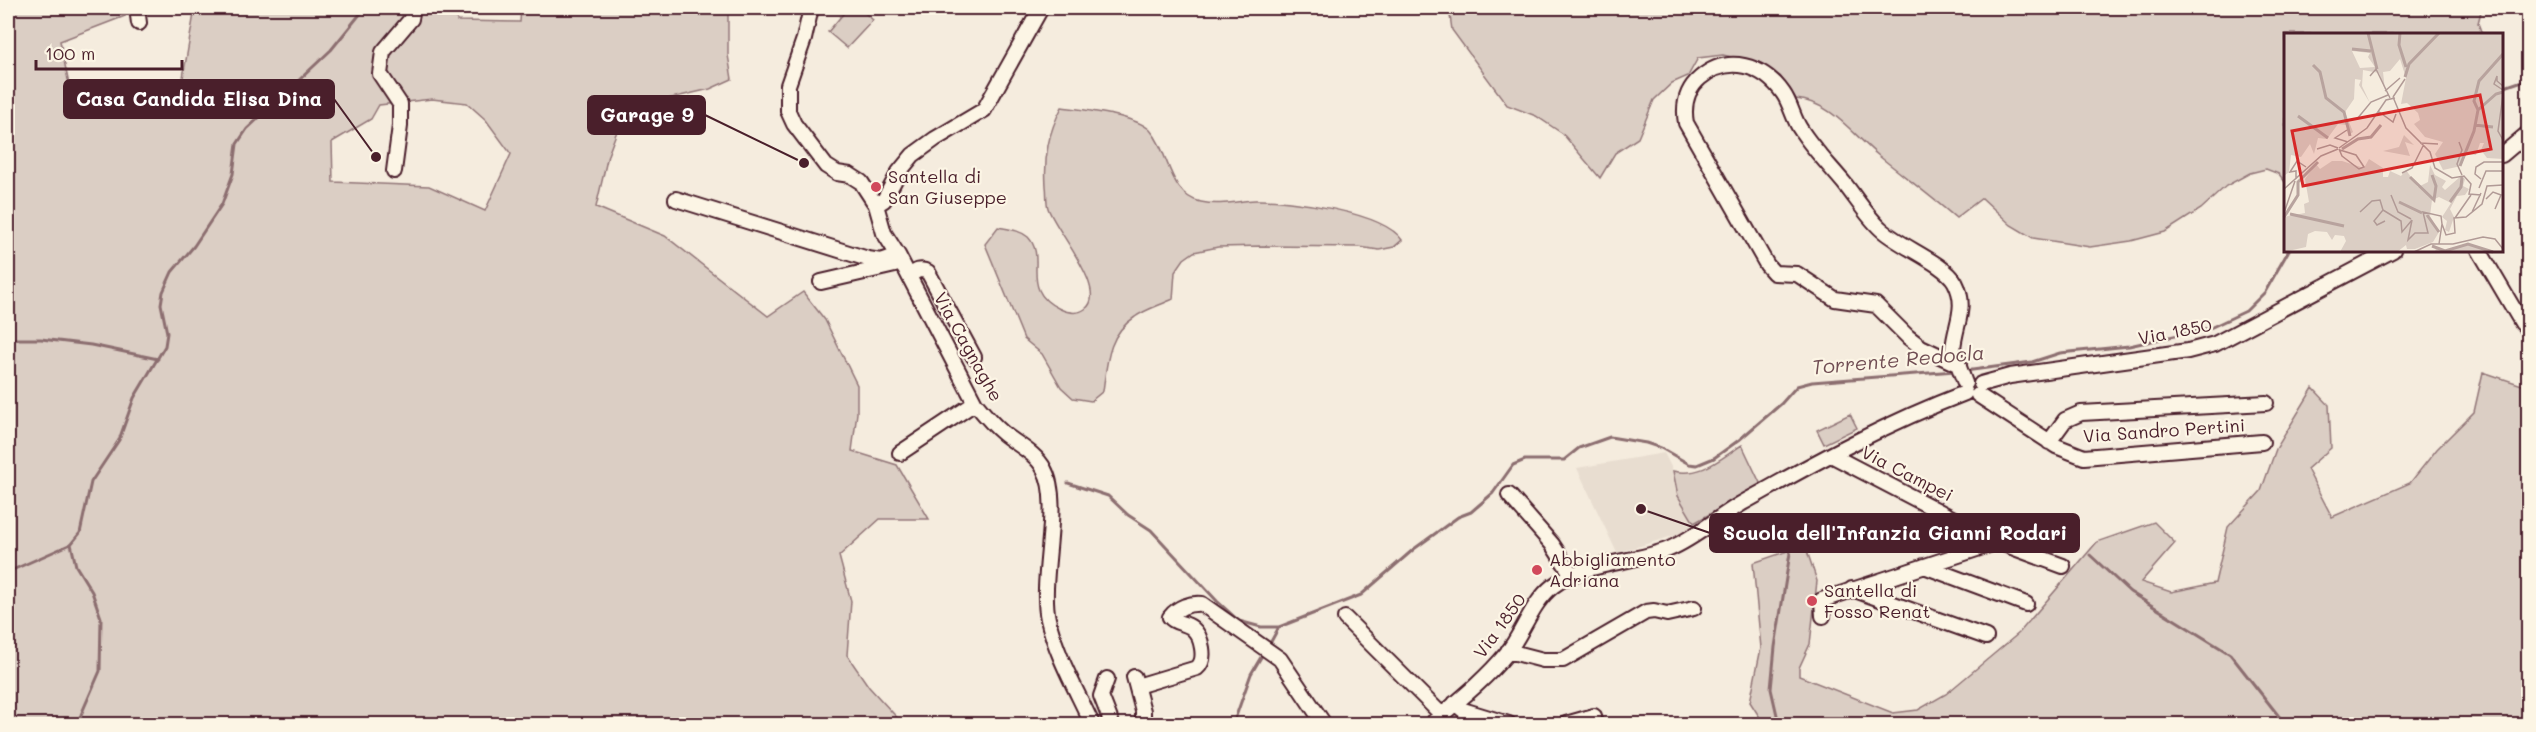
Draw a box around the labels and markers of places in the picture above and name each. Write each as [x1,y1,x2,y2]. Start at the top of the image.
callout: Casa Candida Elisa Dina [64,80,334,118]
callout: Garage 9 [588,96,705,134]
place label: Santella di San Giuseppe [888,164,1007,209]
marker: Santella di San Giuseppe [869,180,883,194]
callout: Scuola dell'Infanzia Gianni Rodari [1710,514,2079,552]
place label: Abbigliamento Adriana [1549,547,1676,592]
marker: Abbigliamento Adriana [1530,563,1544,577]
place label: Santella di Fosso Renat [1824,578,1930,623]
marker: Santella di Fosso Renat [1805,594,1819,608]

